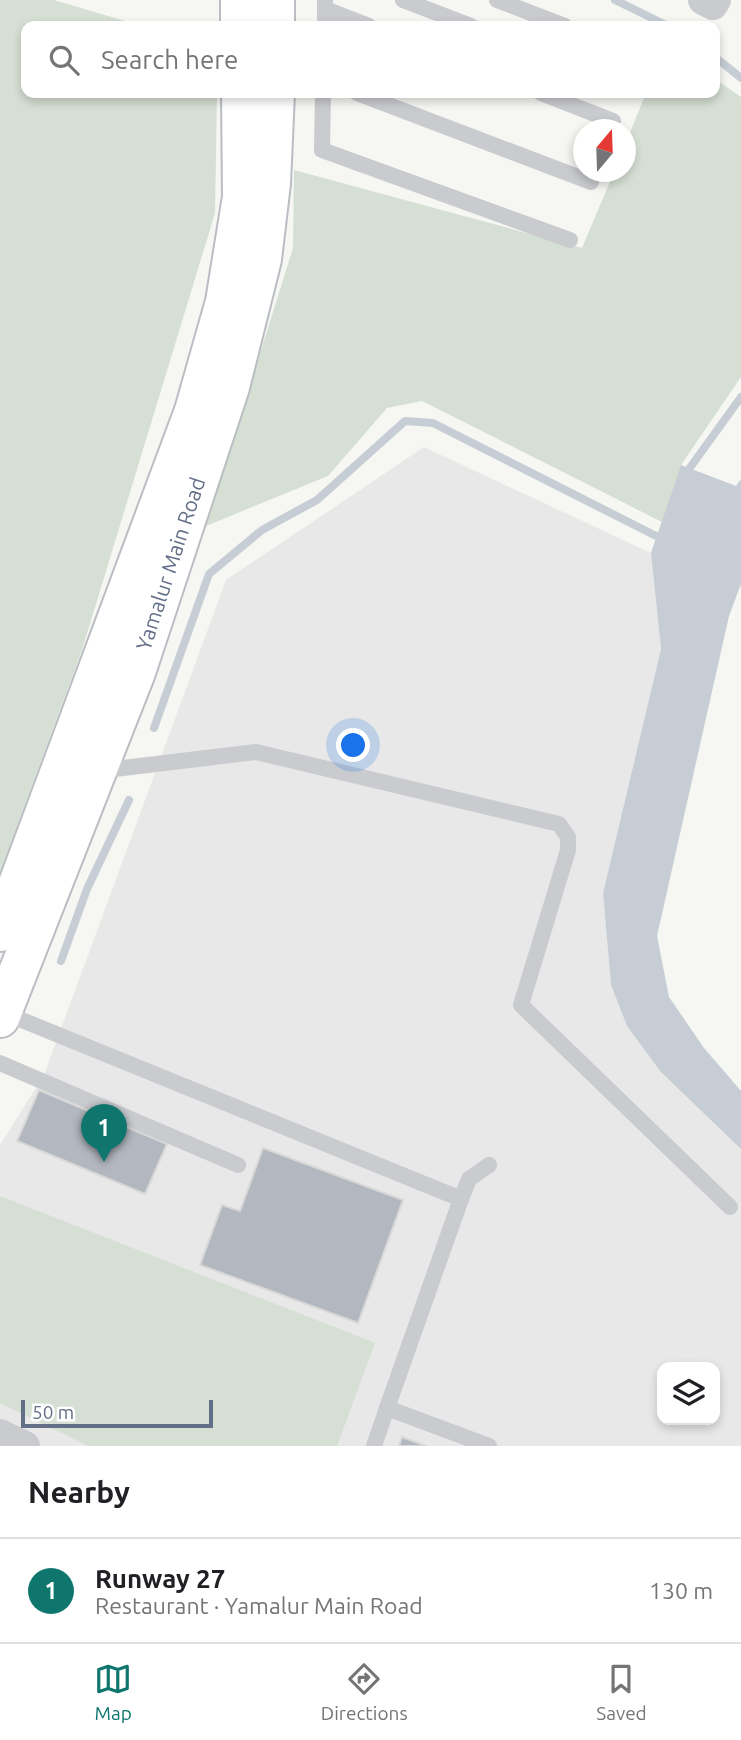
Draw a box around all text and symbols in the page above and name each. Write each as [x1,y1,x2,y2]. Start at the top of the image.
search box [21,21,720,98]
icon: search [45,41,83,79]
text: Search here [101,45,238,74]
north arrow [573,119,636,182]
street label: Yamalur Main Road [131,474,209,653]
your location [336,728,370,762]
pin: 1 [81,1104,127,1162]
map controls [657,1362,720,1425]
button: layers [657,1362,720,1425]
scale bar [21,1397,214,1429]
text: 50 m [32,1401,74,1423]
text: Nearby [28,1475,130,1509]
text: Runway 27 [95,1564,225,1593]
text: 1 [45,1578,57,1603]
text: 130 m [649,1578,713,1603]
text: Restaurant · Yamalur Main Road [95,1593,423,1618]
tab: Map [94,1660,132,1724]
tab: Directions [321,1660,408,1724]
tab: Saved [596,1660,647,1724]

